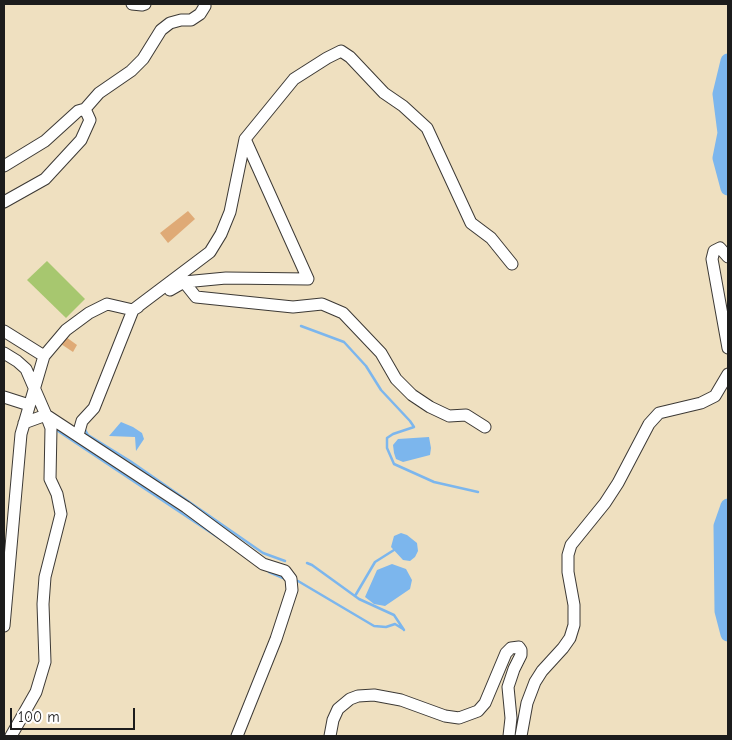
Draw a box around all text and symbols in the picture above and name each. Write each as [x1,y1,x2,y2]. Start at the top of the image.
scale bar [12,698,138,730]
text: 100 m [18,708,60,726]

